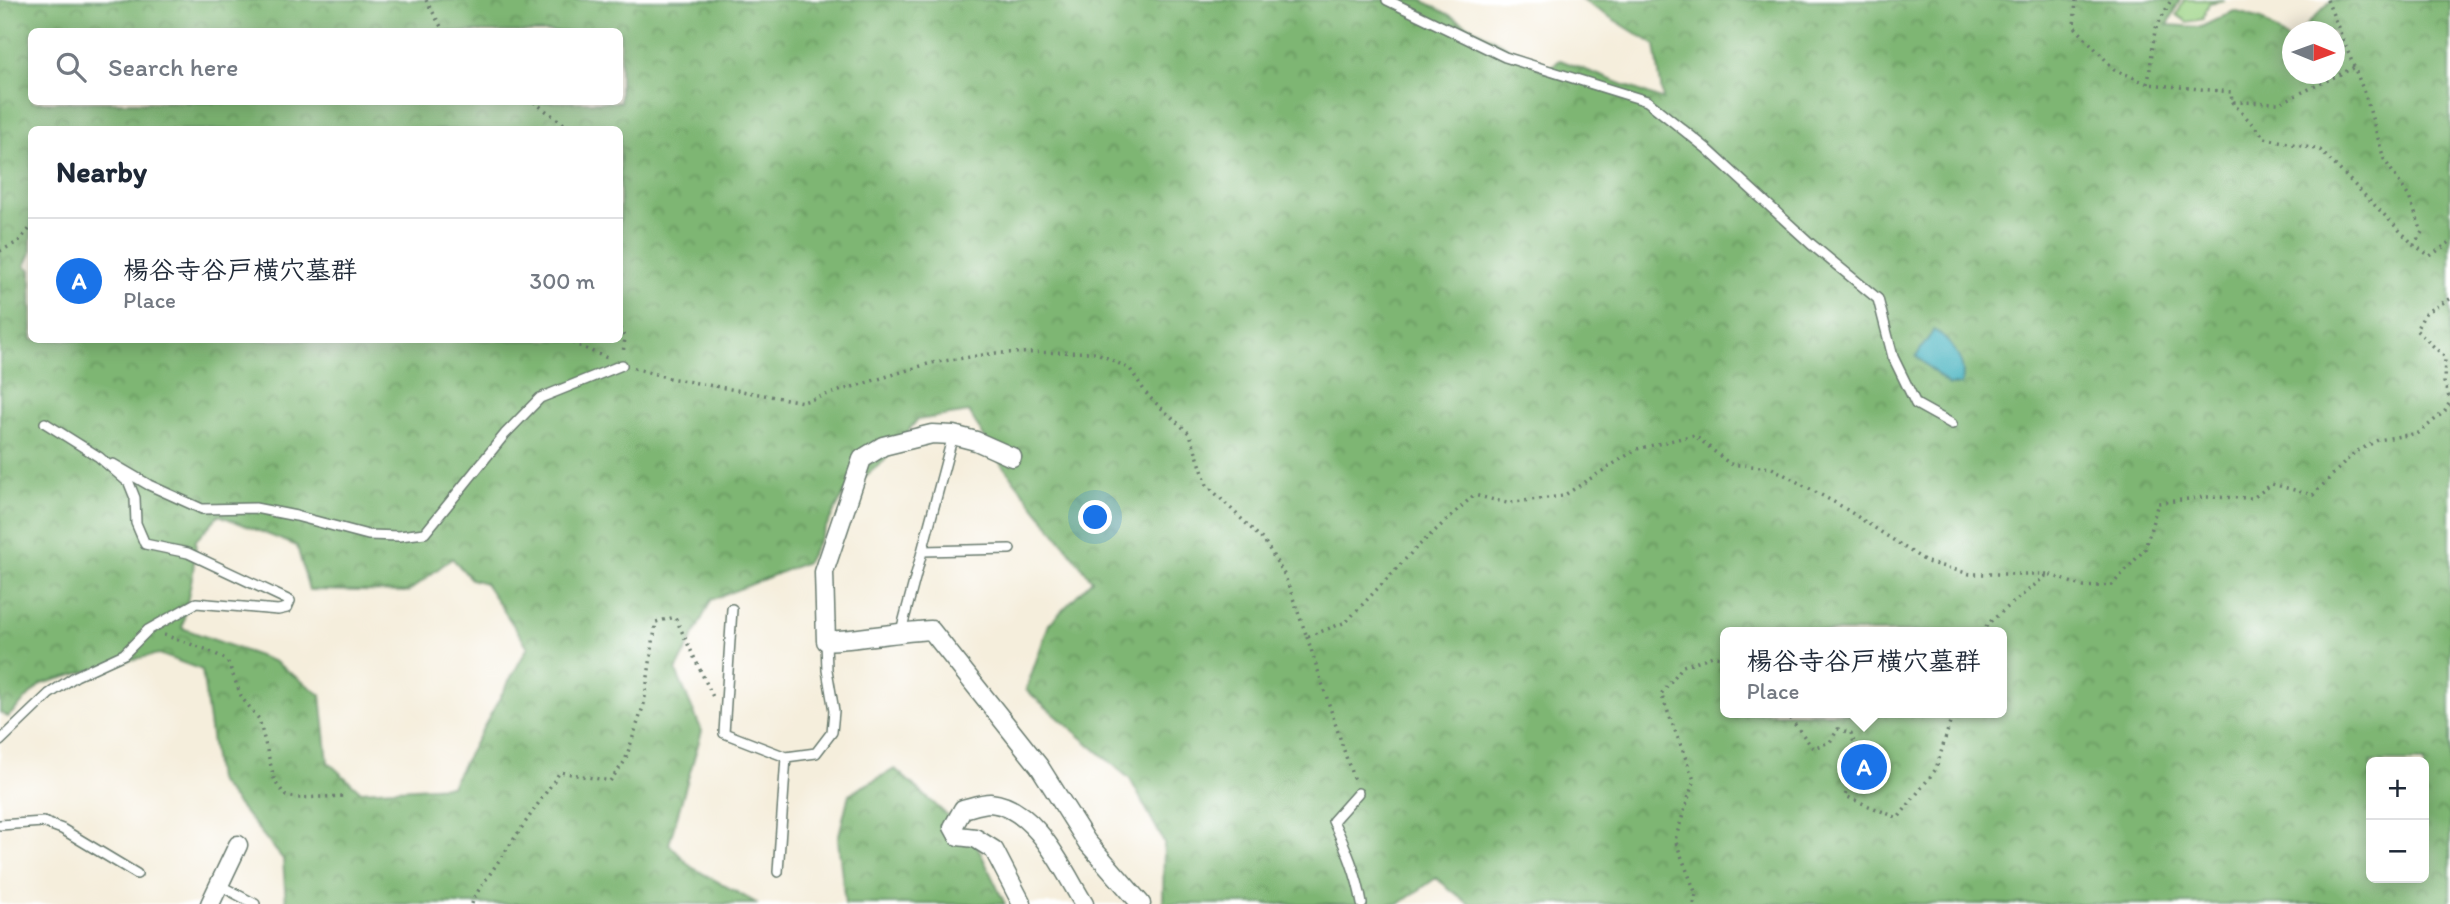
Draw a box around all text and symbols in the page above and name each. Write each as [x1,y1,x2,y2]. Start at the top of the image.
north arrow [2282,21,2345,84]
search box [28,28,623,105]
icon: search [52,48,90,86]
text: Search here [108,51,238,83]
text: Nearby [56,153,147,190]
text: 楊谷寺谷戸横穴墓群 [123,254,357,286]
text: A [72,267,86,295]
text: 300 m [530,267,595,295]
text: Place [123,286,176,314]
your location [1078,500,1112,534]
popup [1720,627,2007,718]
text: 楊谷寺谷戸横穴墓群 [1746,645,1981,677]
text: Place [1746,677,1800,705]
pin: A [1841,741,1887,793]
map controls [2366,757,2429,883]
button: + [2366,757,2429,820]
button: − [2366,820,2429,883]

